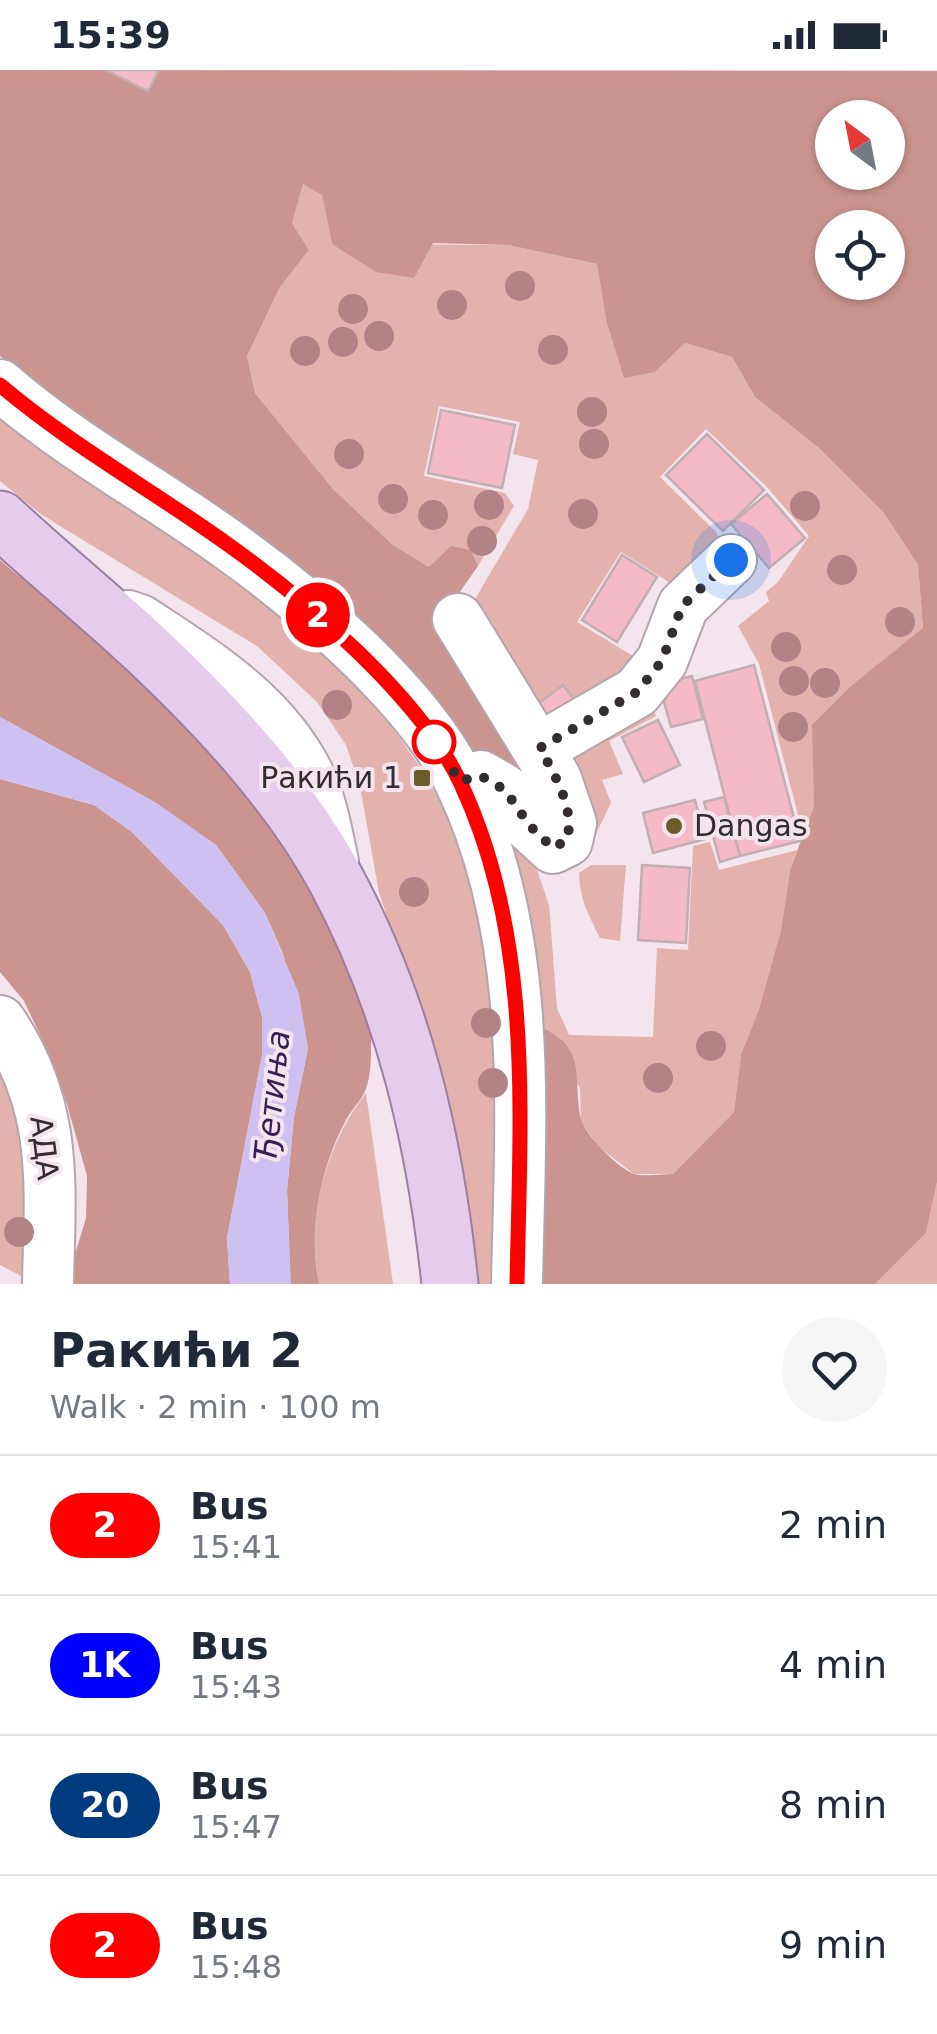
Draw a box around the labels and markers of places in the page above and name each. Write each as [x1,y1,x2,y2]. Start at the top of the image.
unlabelled marker [413,721,455,763]
place label: Ракићи 1 [260,760,402,795]
marker: Ракићи 1 [411,767,433,789]
place label: Dangas [694,808,808,843]
marker: Dangas [663,815,685,837]

